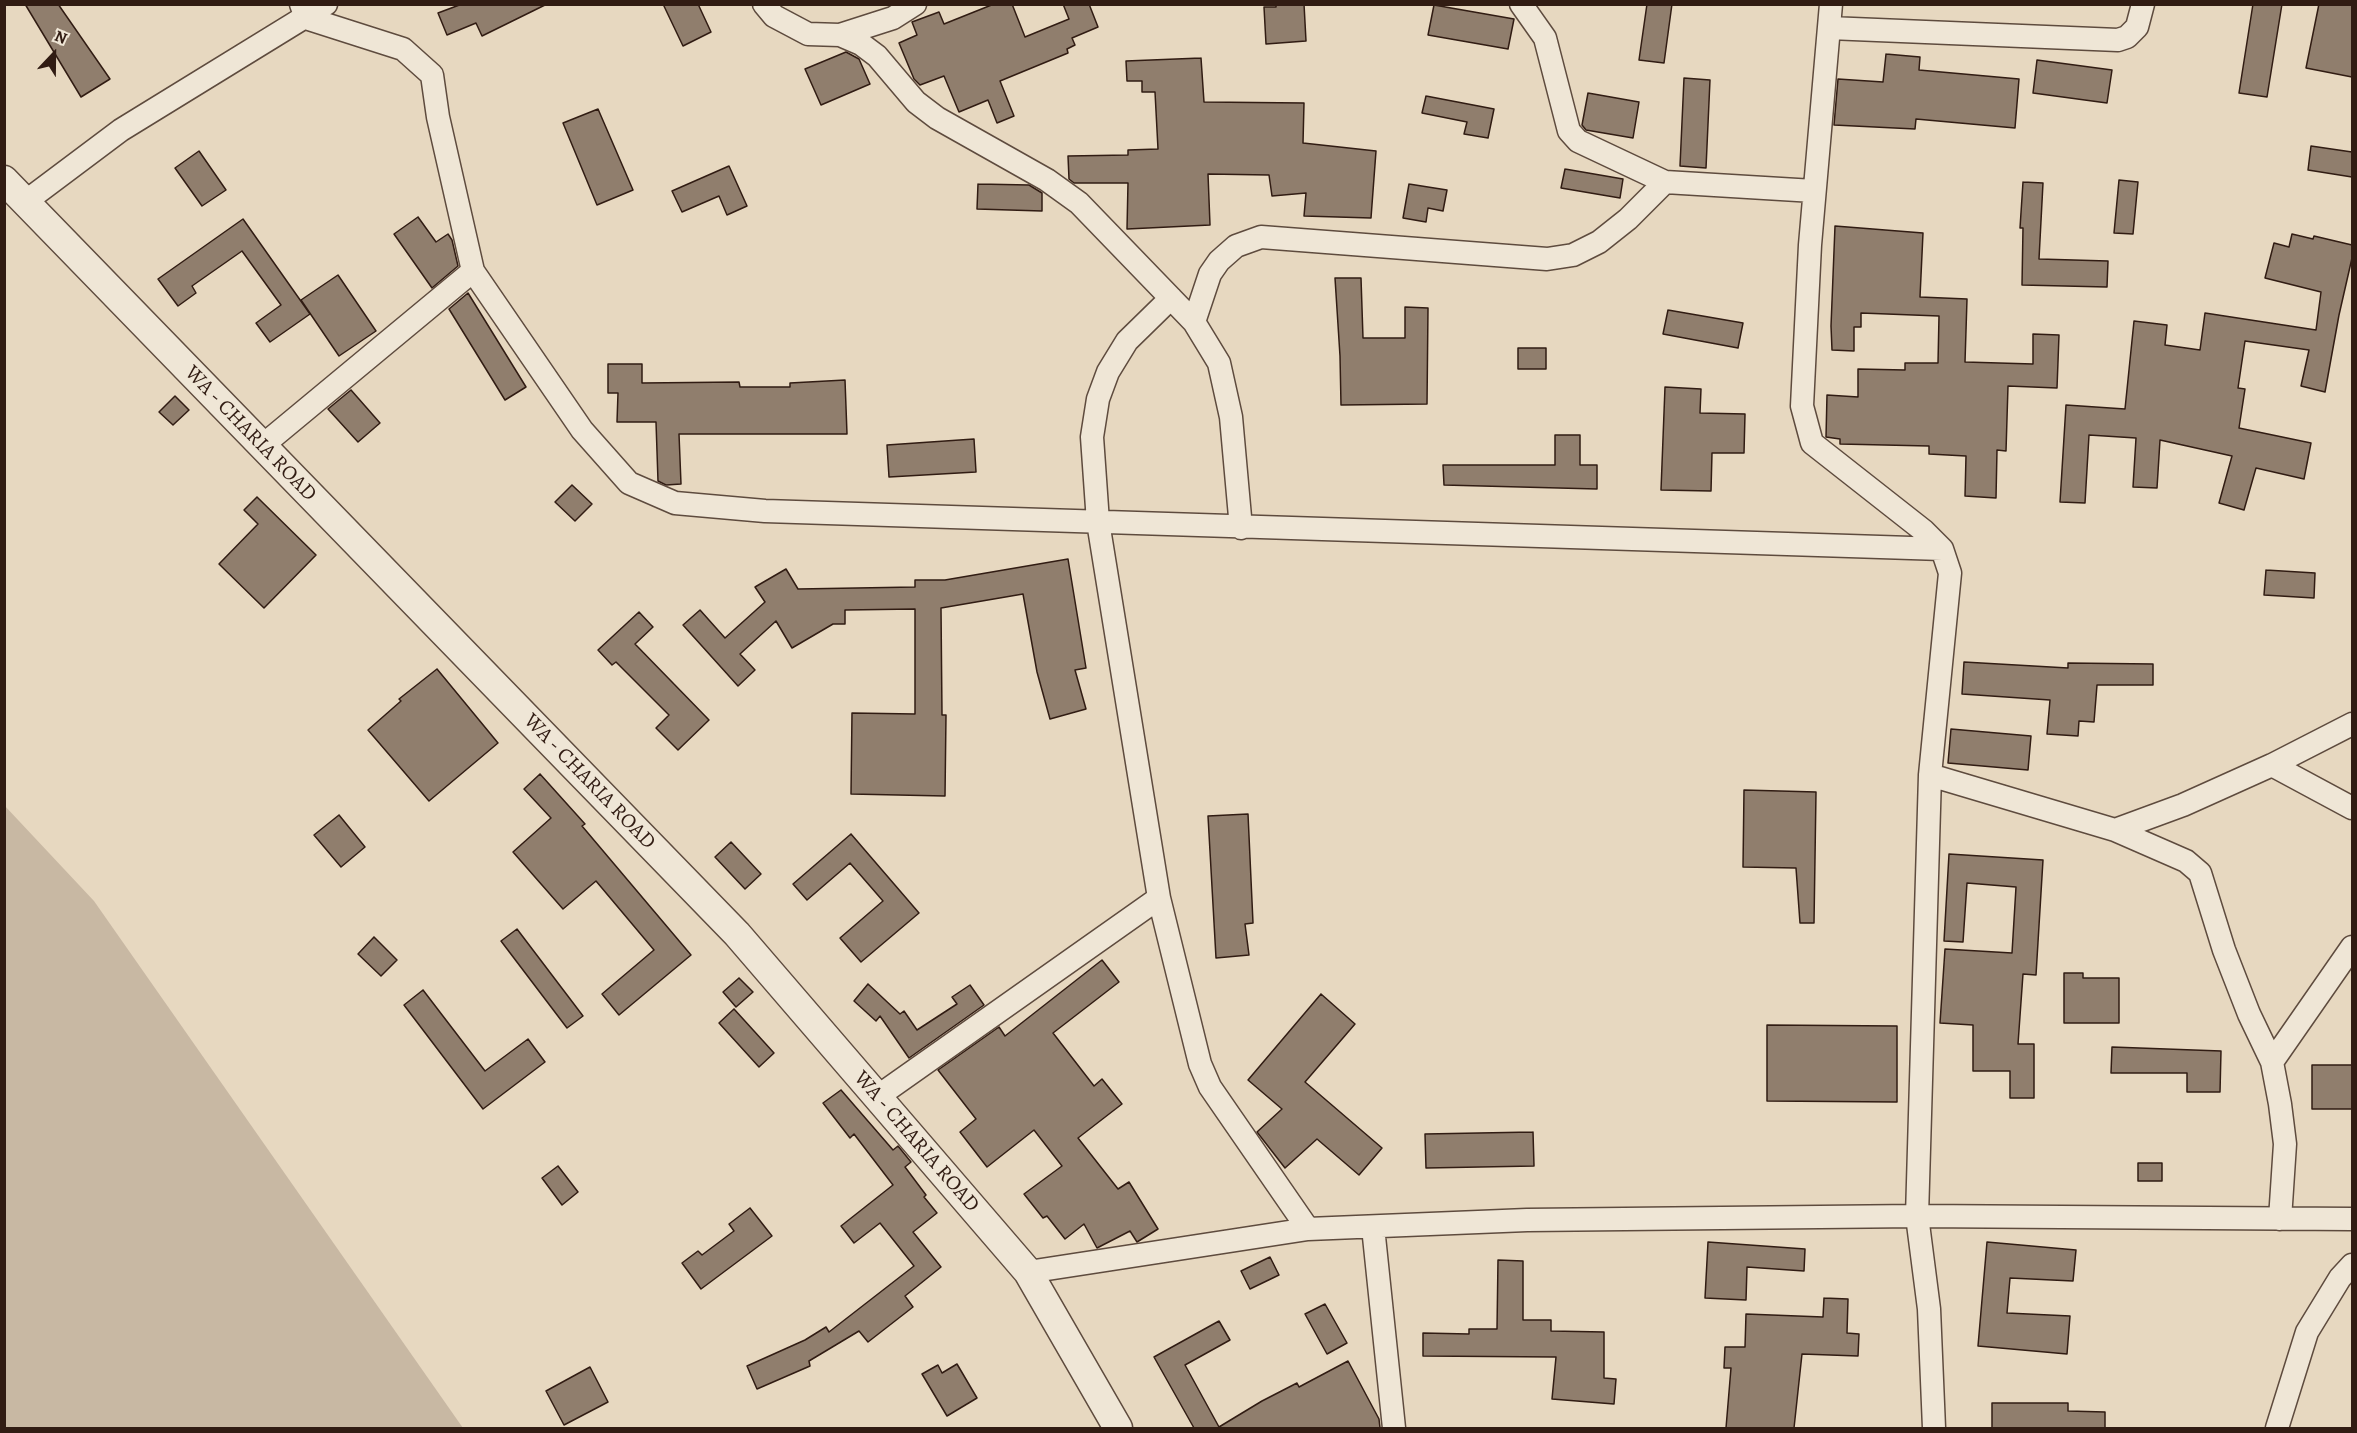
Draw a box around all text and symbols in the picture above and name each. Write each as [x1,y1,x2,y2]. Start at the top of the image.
north arrow [24,24,84,84]
text: N [51,25,70,50]
street label: WA - CHARIA ROAD [179,361,321,507]
street label: WA - CHARIA ROAD [518,709,660,855]
street label: WA - CHARIA ROAD [848,1066,984,1218]

